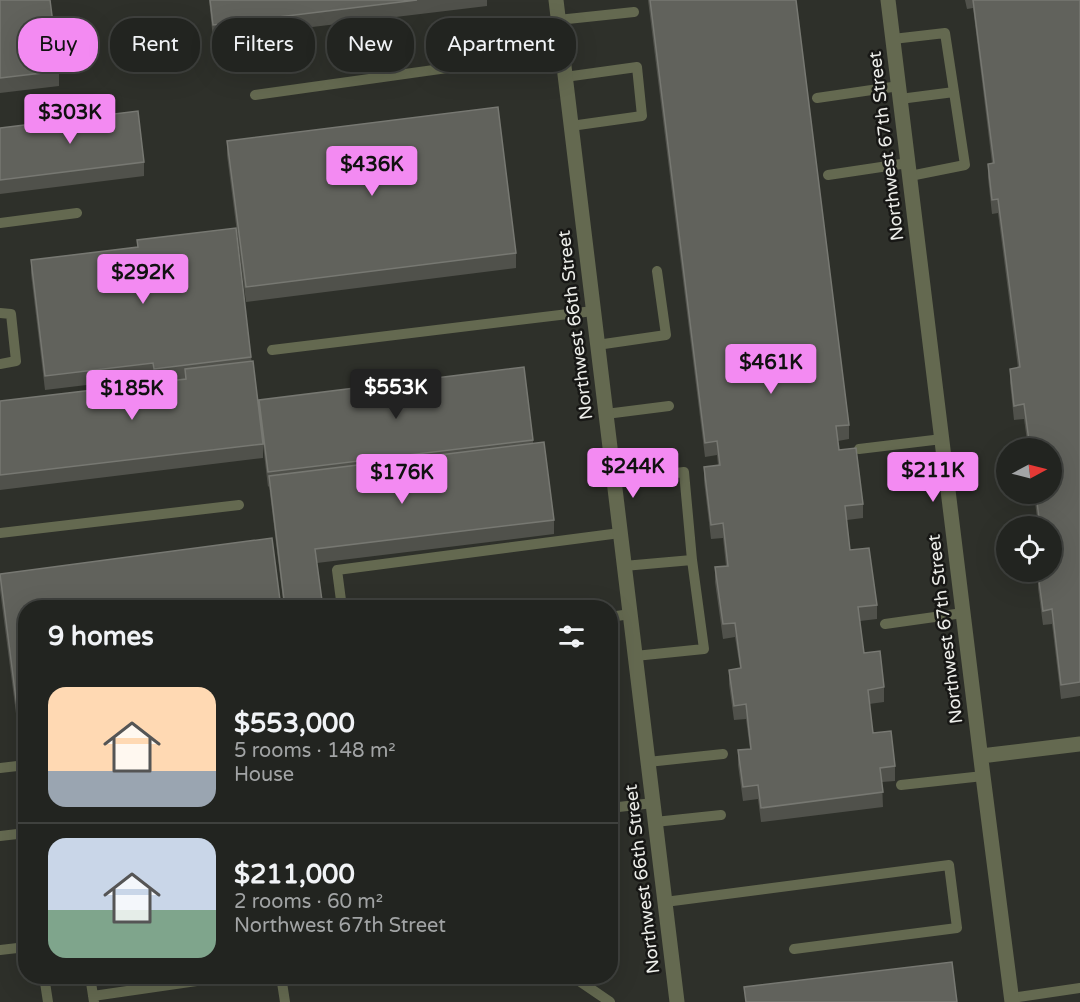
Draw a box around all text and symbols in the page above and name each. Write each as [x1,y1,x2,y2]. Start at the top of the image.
chip: Buy [18,18,98,72]
chip: Rent [110,18,200,72]
chip: Filters [212,18,315,72]
chip: New [327,18,414,72]
chip: Apartment [426,18,576,72]
street label: Northwest 67th Street [863,50,909,242]
pin: $303K [28,94,112,145]
text: $303K [38,101,102,125]
pin: $436K [330,146,414,197]
text: $436K [340,153,404,177]
street label: Northwest 66th Street [552,229,598,421]
pin: $292K [101,254,185,305]
text: $292K [111,261,175,285]
pin: $461K [729,344,813,395]
text: $461K [739,351,803,375]
pin: $553K [354,369,438,420]
pin: $185K [90,370,174,421]
text: $553K [364,376,428,400]
text: $185K [100,377,164,401]
north arrow [996,438,1062,504]
map controls [996,438,1062,582]
pin: $244K [591,448,675,499]
pin: $211K [891,452,975,503]
pin: $176K [360,454,444,505]
text: $244K [601,455,665,479]
text: $211K [901,459,965,483]
text: $176K [370,461,434,485]
button: locate [996,516,1062,582]
street label: Northwest 67th Street [922,533,968,725]
icon: filters [555,620,588,653]
text: 9 homes [48,621,154,652]
text: $553,000 [234,708,355,739]
icon: home [96,711,168,783]
text: 5 rooms · 148 m² [234,739,396,763]
text: House [234,763,294,787]
street label: Northwest 66th Street [619,783,665,975]
text: $211,000 [234,859,355,890]
icon: home [96,862,168,934]
text: 2 rooms · 60 m² [234,890,383,914]
text: Northwest 67th Street [234,914,446,938]

